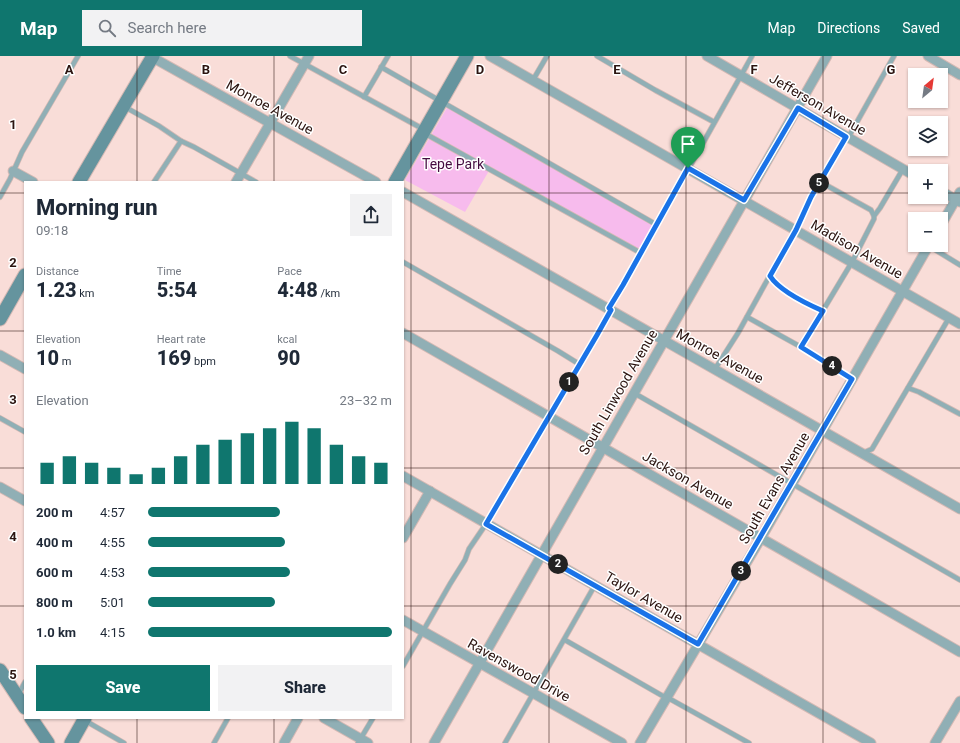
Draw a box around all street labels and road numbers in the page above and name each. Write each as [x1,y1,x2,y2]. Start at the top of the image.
street label: Jefferson Avenue [767,70,869,138]
street label: Monroe Avenue [224,76,316,138]
street label: Madison Avenue [808,216,906,282]
street label: Monroe Avenue [674,325,766,387]
street label: South Linwood Avenue [576,326,660,458]
street label: South Evans Avenue [736,429,812,547]
street label: Jackson Avenue [640,448,736,512]
street label: Taylor Avenue [602,568,686,626]
street label: Ravenswood Drive [465,635,573,705]

